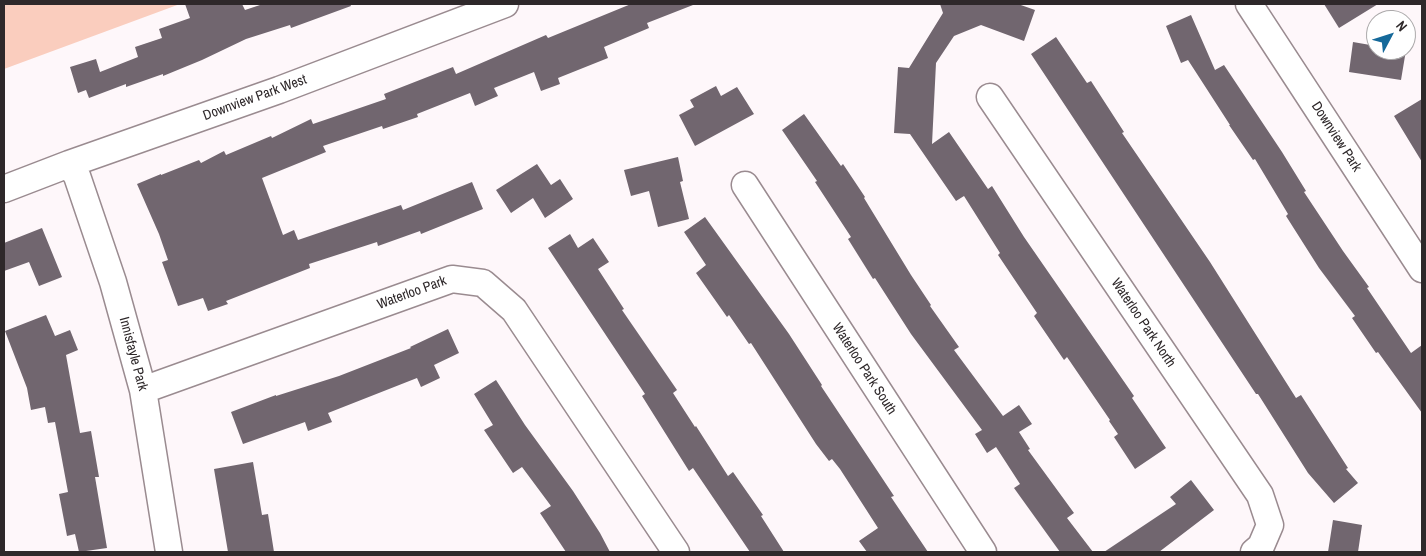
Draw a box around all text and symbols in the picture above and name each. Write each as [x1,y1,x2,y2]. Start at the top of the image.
north arrow [1366,10,1416,60]
text: N [1392,17,1411,35]
street label: Downview Park West [201,71,309,125]
street label: Downview Park [1307,99,1365,175]
street label: Waterloo Park [375,273,449,313]
street label: Waterloo Park North [1107,275,1179,371]
street label: Innisfayle Park [115,315,151,393]
street label: Waterloo Park South [828,320,900,418]

